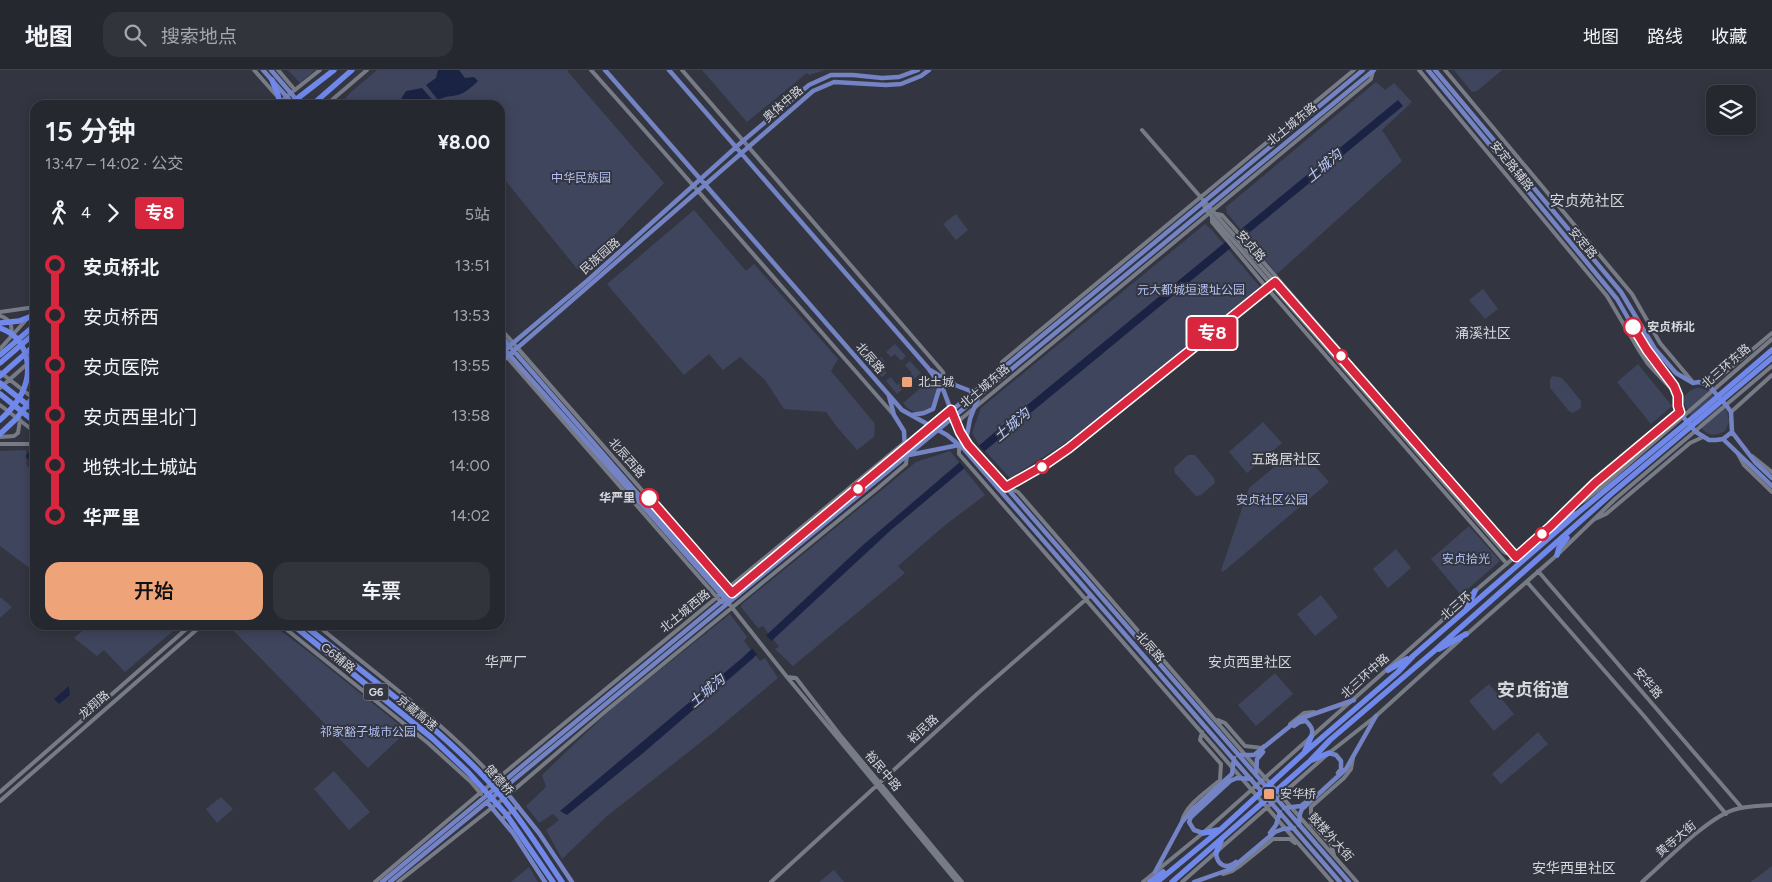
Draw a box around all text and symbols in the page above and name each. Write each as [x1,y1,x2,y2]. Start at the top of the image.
search box [103,12,453,57]
icon: search [121,21,149,49]
text: 地图 [25,22,73,51]
text: 搜索地点 [161,25,237,48]
text: 地图 [1583,26,1619,48]
text: 路线 [1647,26,1683,48]
text: 收藏 [1711,26,1747,48]
street label: 奥体中路 [760,83,806,125]
map controls [1706,85,1756,135]
button: layers [1706,85,1756,135]
street label: 北土城东路 [1264,100,1320,148]
text: 15 分钟 [45,114,136,148]
text: ¥8.00 [438,131,490,154]
street label: 安定路辅路 [1488,138,1536,194]
water label: 土城沟 [1302,145,1347,186]
text: 13:47 – 14:02 · 公交 [45,154,183,173]
park label: 中华民族园 [551,171,611,185]
district label: 安贞苑社区 [1549,192,1625,210]
icon: walk [45,199,73,227]
icon: forward [99,199,127,227]
text: 专8 [145,202,174,224]
text: 4 [81,203,91,222]
text: 5站 [465,205,490,224]
street label: 安定路 [1566,225,1600,261]
street label: 安贞路 [1234,228,1268,264]
street label: 民族园路 [577,235,623,277]
text: 安贞桥北 [83,256,159,279]
text: 13:51 [455,256,490,275]
park label: 元大都城垣遗址公园 [1137,283,1245,297]
text: 安贞桥西 [83,306,159,329]
text: 13:53 [453,306,490,325]
line badge: 专8 [1190,317,1234,349]
marker: 安贞桥北 [1623,317,1643,337]
place label: 安贞桥北 [1647,320,1695,334]
text: 专8 [1197,322,1227,344]
district label: 涌溪社区 [1455,325,1511,342]
street label: 北辰路 [853,340,887,376]
street label: 北三环东路 [1699,341,1753,391]
unlabelled marker [1334,349,1348,363]
text: 安贞医院 [83,356,159,379]
text: 13:55 [452,356,490,375]
street label: 北土城东路 [958,361,1012,411]
marker: 北土城 [900,375,914,389]
place label: 北土城 [918,375,954,389]
water label: 土城沟 [990,404,1035,445]
text: 安贞西里北门 [83,406,197,429]
text: 13:58 [452,406,490,425]
street label: 北辰西路 [606,435,648,481]
district label: 五路居社区 [1251,451,1321,468]
text: 地铁北土城站 [83,456,197,479]
text: 14:00 [449,456,490,475]
unlabelled marker [1035,460,1049,474]
unlabelled marker [851,482,865,496]
marker: 华严里 [639,488,659,508]
place label: 华严里 [599,491,635,505]
park label: 安贞社区公园 [1236,493,1308,507]
text: 华严里 [83,506,140,529]
text: 14:02 [450,506,490,525]
unlabelled marker [1535,527,1549,541]
park label: 安贞拾光 [1442,552,1490,566]
button: 开始 [45,562,263,620]
button: 车票 [273,562,490,620]
street label: 北土城西路 [657,587,713,635]
street label: 北三环 [1438,589,1474,623]
street label: 北辰路 [1133,629,1167,665]
street label: G6辅路 [318,640,358,676]
street label: 北三环中路 [1338,651,1392,701]
district label: 华严厂 [485,654,527,671]
district label: 安贞西里社区 [1208,654,1292,671]
street label: 安华路 [1631,665,1665,701]
water label: 土城沟 [685,670,730,711]
district label: 安贞街道 [1497,679,1569,701]
road number: G6 [364,684,388,700]
street label: 龙翔路 [76,688,112,722]
street label: 京藏高速 [394,692,440,734]
street label: 裕民路 [905,712,941,746]
park label: 祁家豁子城市公园 [320,725,416,739]
street label: 裕民中路 [862,748,904,794]
street label: 健德桥 [482,762,516,798]
marker: 安华桥 [1262,787,1276,801]
place label: 安华桥 [1280,787,1316,801]
street label: 鼓楼外大街 [1306,810,1356,864]
street label: 黄寺大街 [1653,818,1699,860]
district label: 安华西里社区 [1532,860,1616,877]

